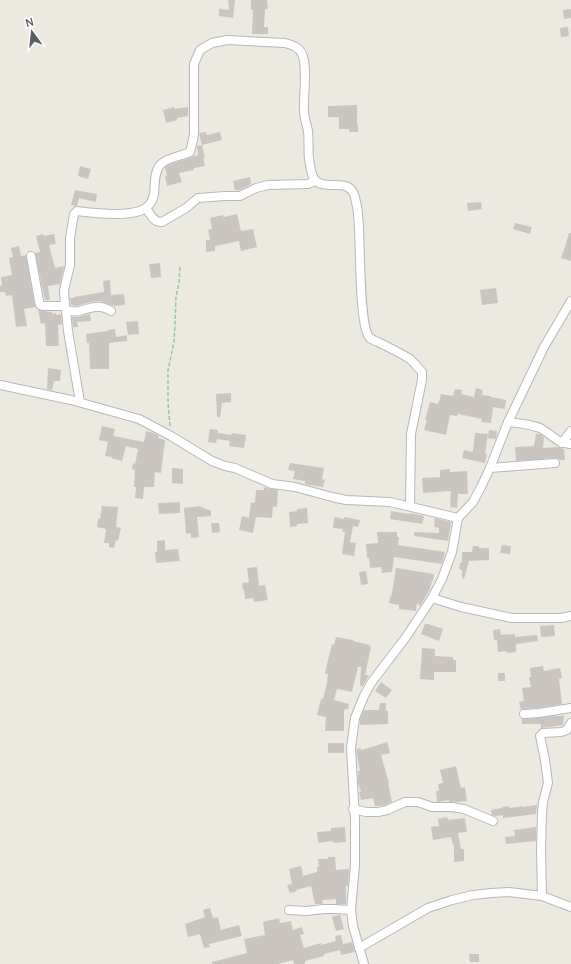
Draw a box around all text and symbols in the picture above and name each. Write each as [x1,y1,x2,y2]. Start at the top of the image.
north arrow [12,12,52,52]
text: N [24,14,35,30]

